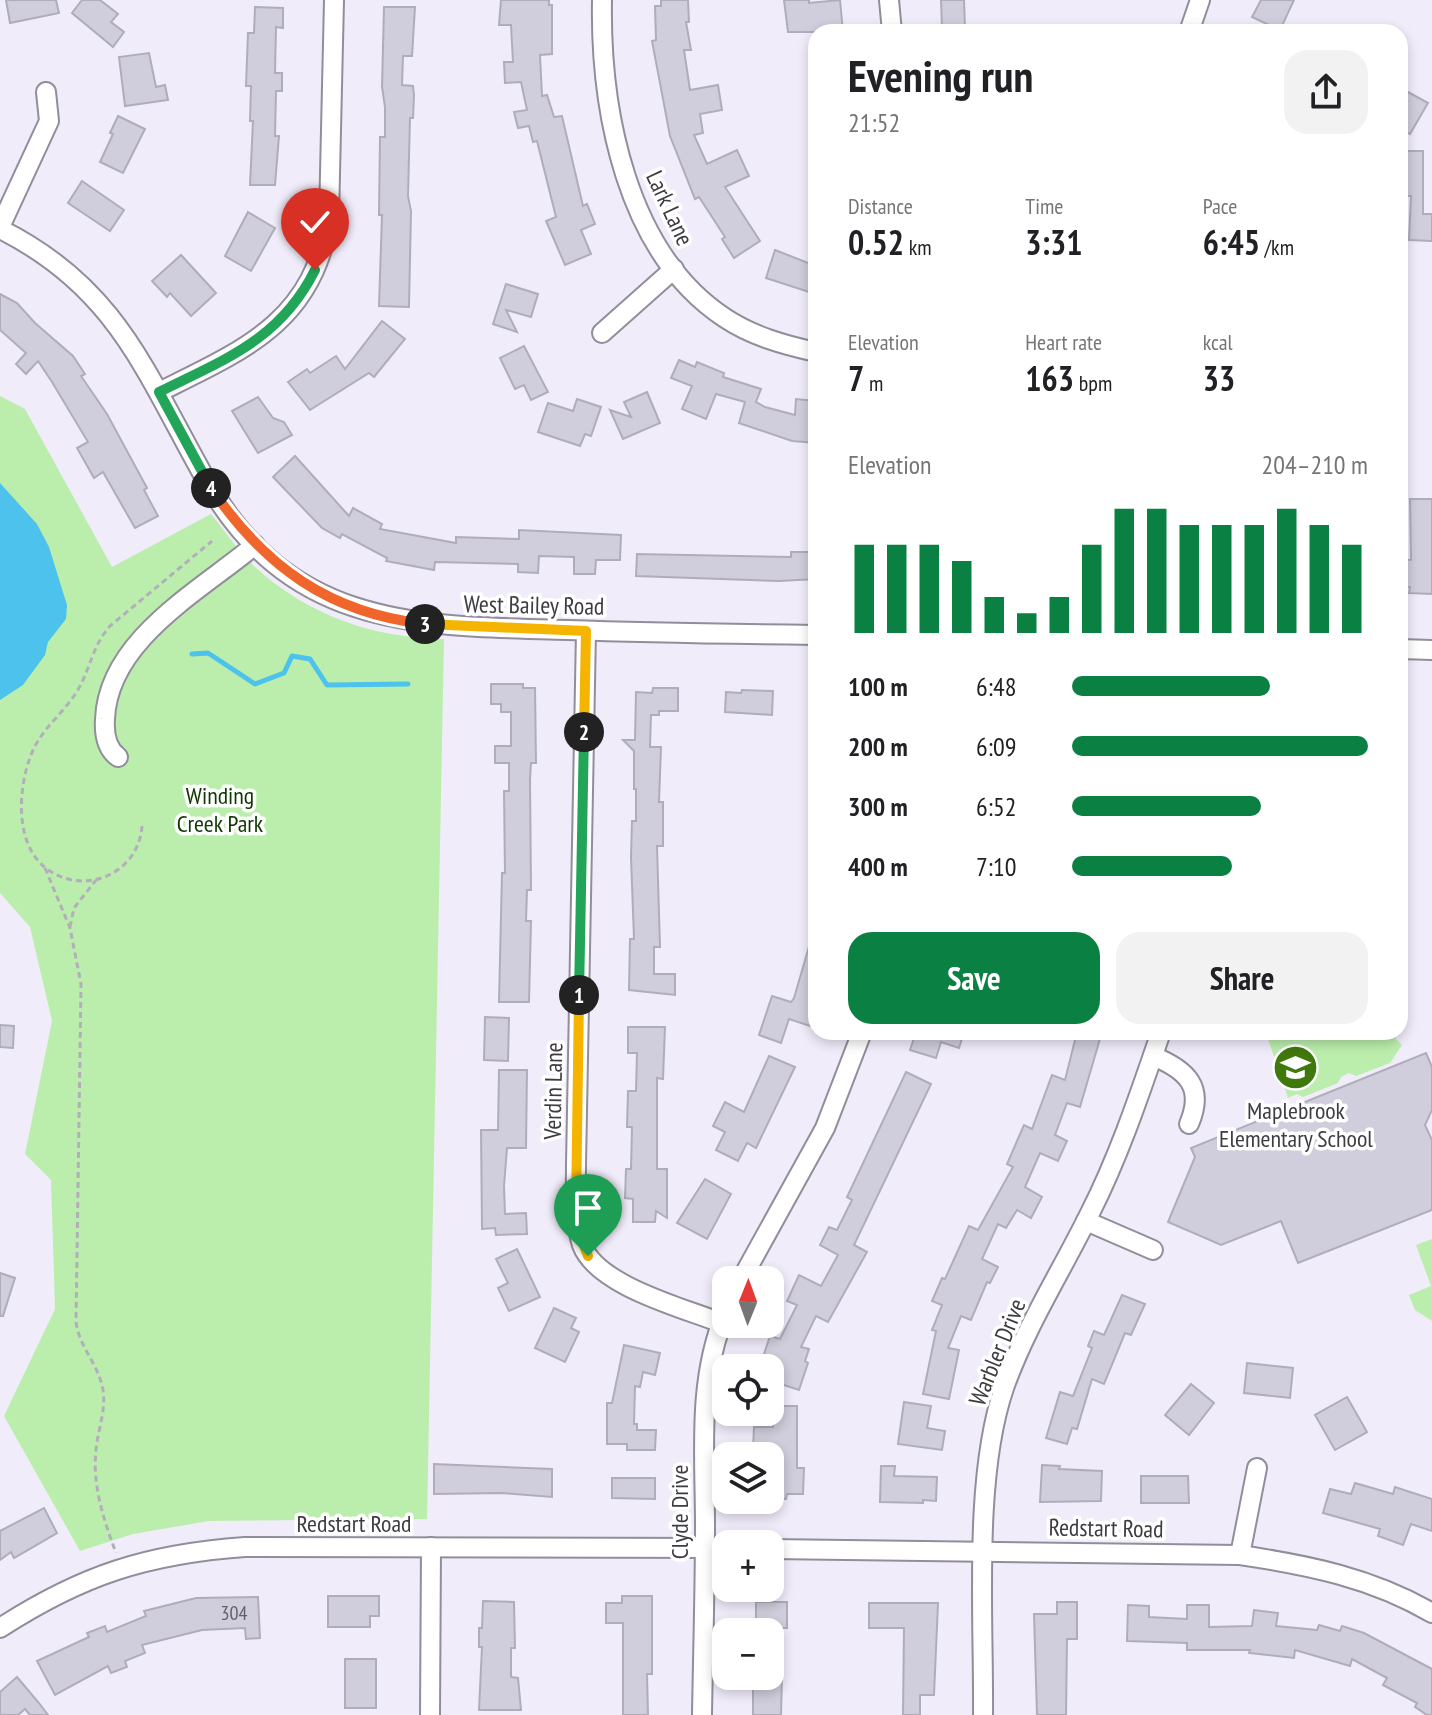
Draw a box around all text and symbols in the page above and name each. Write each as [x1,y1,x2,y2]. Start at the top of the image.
text: Evening run [848,47,1033,104]
button: share [1284,50,1368,134]
text: 21:52 [848,106,900,139]
street label: Lark Lane [639,166,701,250]
pin [281,188,349,270]
text: Distance [848,192,913,220]
text: Time [1025,192,1063,220]
text: Pace [1203,192,1237,220]
icon: check [293,200,337,244]
text: 0.52 [848,220,904,264]
text: 3:31 [1025,220,1083,264]
text: 6:45 [1203,220,1260,264]
text: km [904,233,932,261]
text: /km [1260,233,1294,261]
text: Elevation [848,328,919,356]
text: Heart rate [1025,328,1102,356]
text: kcal [1203,328,1233,356]
text: 7 [848,356,864,400]
text: 163 [1025,356,1074,400]
text: 33 [1203,356,1235,400]
text: m [864,369,883,397]
text: bpm [1074,369,1112,397]
text: Elevation [848,448,931,481]
text: 204–210 m [1262,448,1368,481]
pin: 4 [191,468,231,508]
text: 4 [206,474,216,502]
street label: West Bailey Road [463,588,605,622]
pin: 3 [405,604,445,644]
text: 3 [420,610,430,638]
text: 100 m [848,670,908,703]
text: 6:48 [976,670,1016,703]
pin: 2 [564,712,604,752]
text: 2 [579,718,589,746]
text: 200 m [848,730,908,763]
text: 6:09 [976,730,1016,763]
park label: Winding Creek Park [177,780,264,839]
text: 300 m [848,790,908,823]
text: 6:52 [976,790,1016,823]
text: 400 m [848,850,908,883]
text: 7:10 [976,850,1016,883]
button: Save [848,932,1100,1024]
button: Share [1116,932,1368,1024]
pin: 1 [559,975,599,1015]
text: 1 [574,981,584,1009]
street label: Verdin Lane [537,1042,569,1141]
school or university icon: Maplebrook Elementary School [1272,1044,1320,1092]
place label: Maplebrook Elementary School [1219,1095,1373,1154]
pin [554,1174,622,1256]
icon: arrive [566,1186,610,1230]
north arrow [712,1266,784,1338]
map controls [712,1266,784,1690]
street label: Warbler Drive [962,1294,1032,1410]
button: locate [712,1354,784,1426]
button: layers [712,1442,784,1514]
street label: Clyde Drive [664,1465,695,1559]
street label: Redstart Road [297,1508,411,1539]
street label: Redstart Road [1048,1511,1164,1545]
button: + [712,1530,784,1602]
house number: 304 [221,1600,248,1626]
button: − [712,1618,784,1690]

